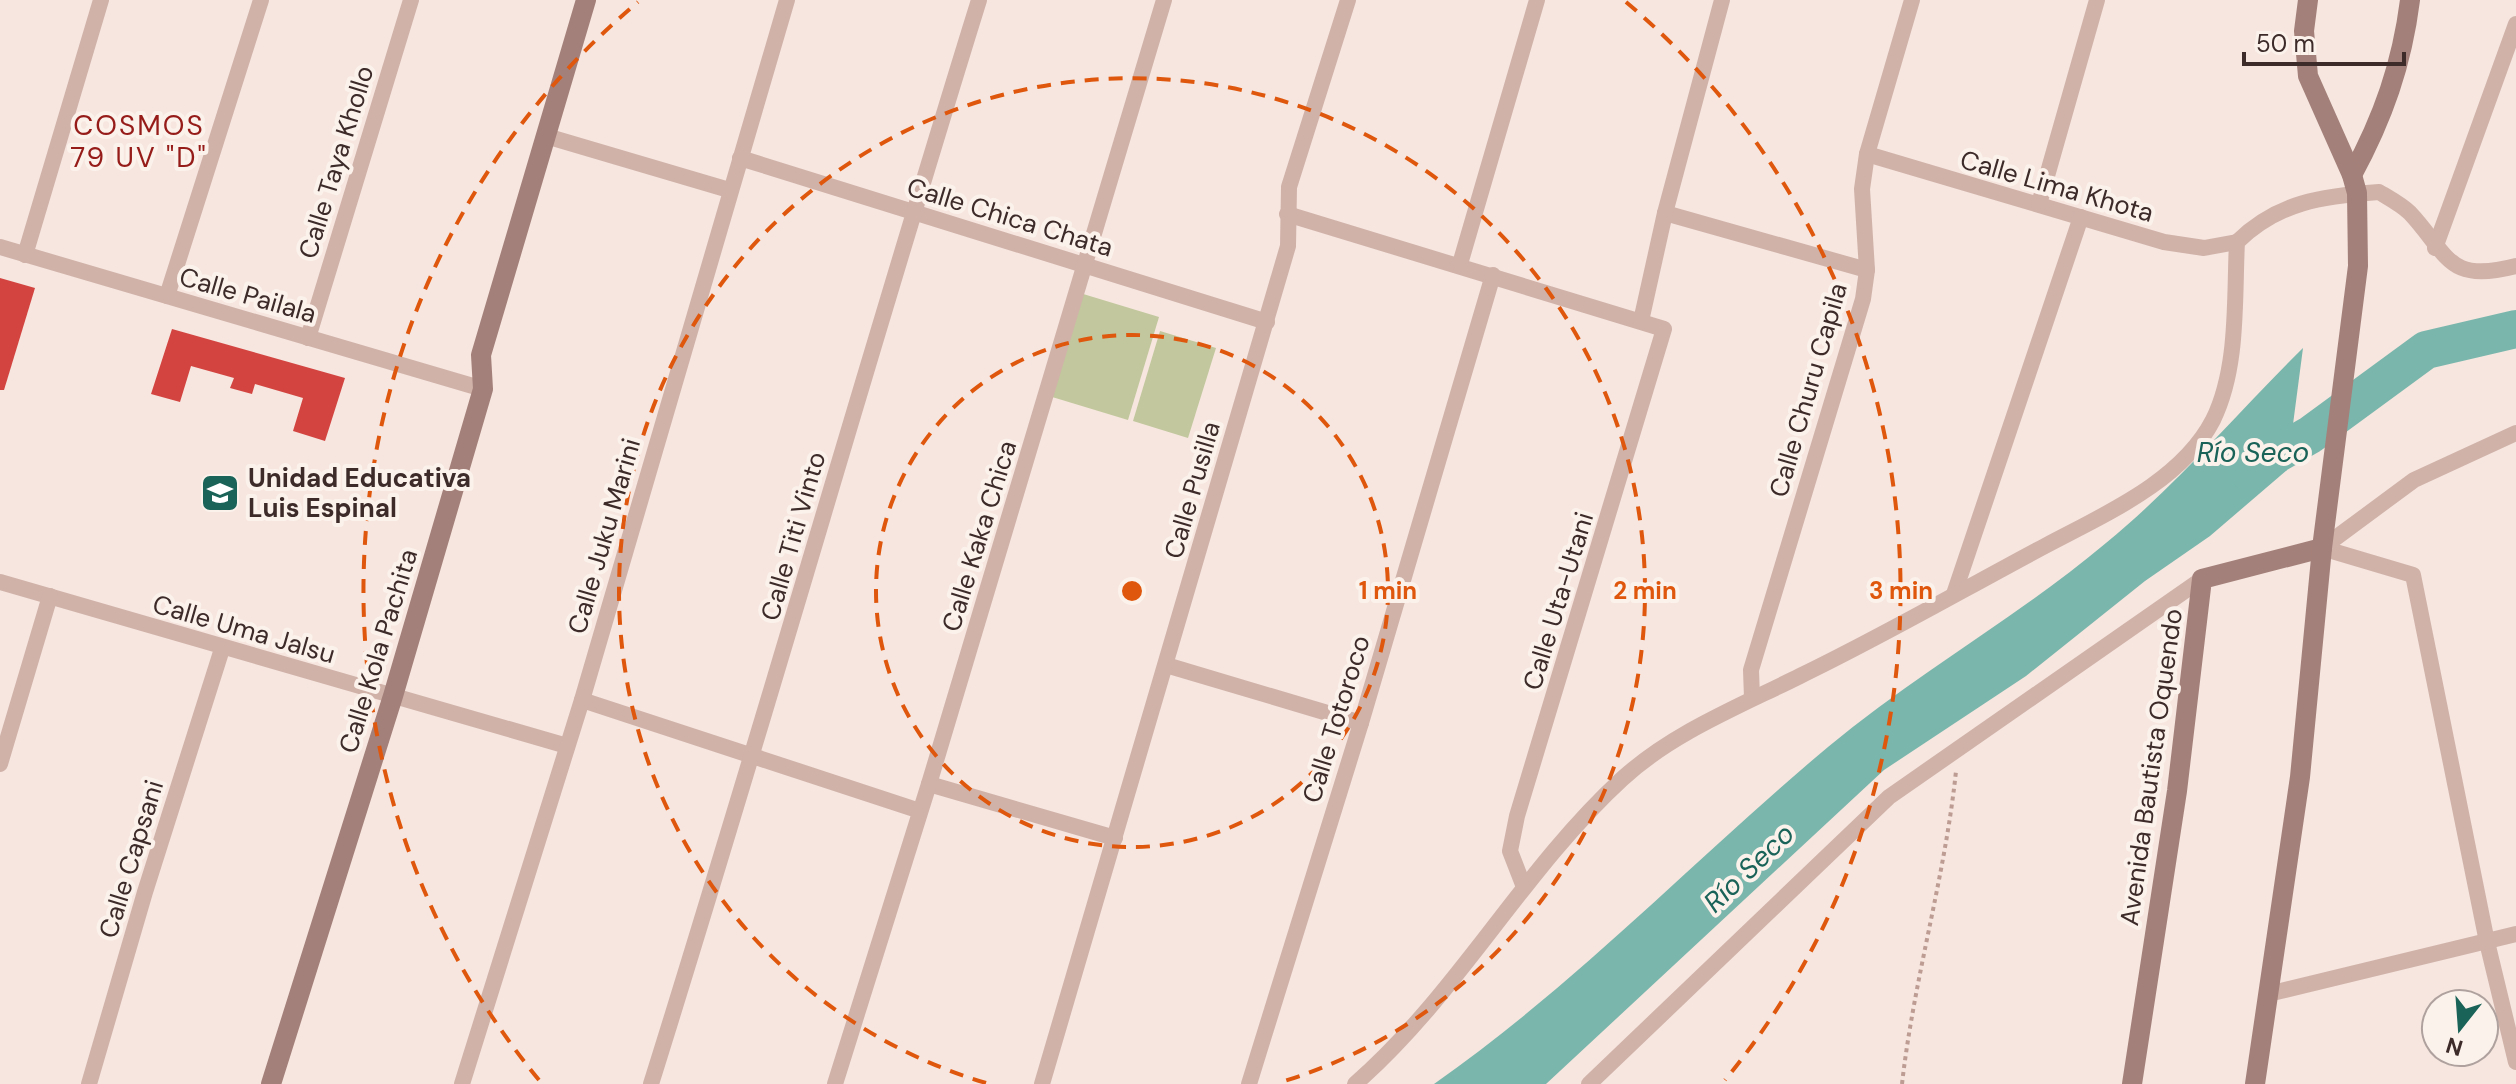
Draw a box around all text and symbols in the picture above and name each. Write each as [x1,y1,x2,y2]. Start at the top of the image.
scale bar [2244,16,2404,66]
text: 50 m [2256,28,2315,59]
street label: Calle Taya Khollo [291,62,381,262]
district label: COSMOS 79 UV "D" [70,107,208,176]
street label: Calle Lima Khota [1956,142,2158,230]
street label: Calle Chica Chata [903,170,1117,264]
street label: Calle Pailala [176,259,320,331]
street label: Calle Churu Capila [1761,279,1855,501]
street label: Calle Pusilla [1156,418,1228,562]
street label: Calle Juku Marini [560,434,648,638]
water label: Río Seco [2197,434,2309,471]
street label: Calle Kaka Chica [934,436,1024,636]
street label: Calle Titi Vinto [753,448,833,624]
place label: Unidad Educativa Luis Espinal [248,461,471,525]
school or university icon: Unidad Educativa Luis Espinal [199,472,241,514]
street label: Calle Uta-Utani [1515,508,1601,694]
street label: Calle Kola Pachita [331,545,425,757]
text: 1 min [1359,575,1417,606]
text: 2 min [1613,575,1677,606]
text: 3 min [1869,575,1933,606]
centre of rings [1118,577,1146,605]
street label: Calle Uma Jalsu [149,587,339,671]
street label: Avenida Bautista Oquendo [2112,606,2190,928]
street label: Calle Totoroco [1294,631,1378,807]
street label: Calle Capsani [91,776,171,942]
water label: Río Seco [1696,816,1802,920]
north arrow [2420,988,2500,1068]
text: N [2442,1030,2466,1063]

